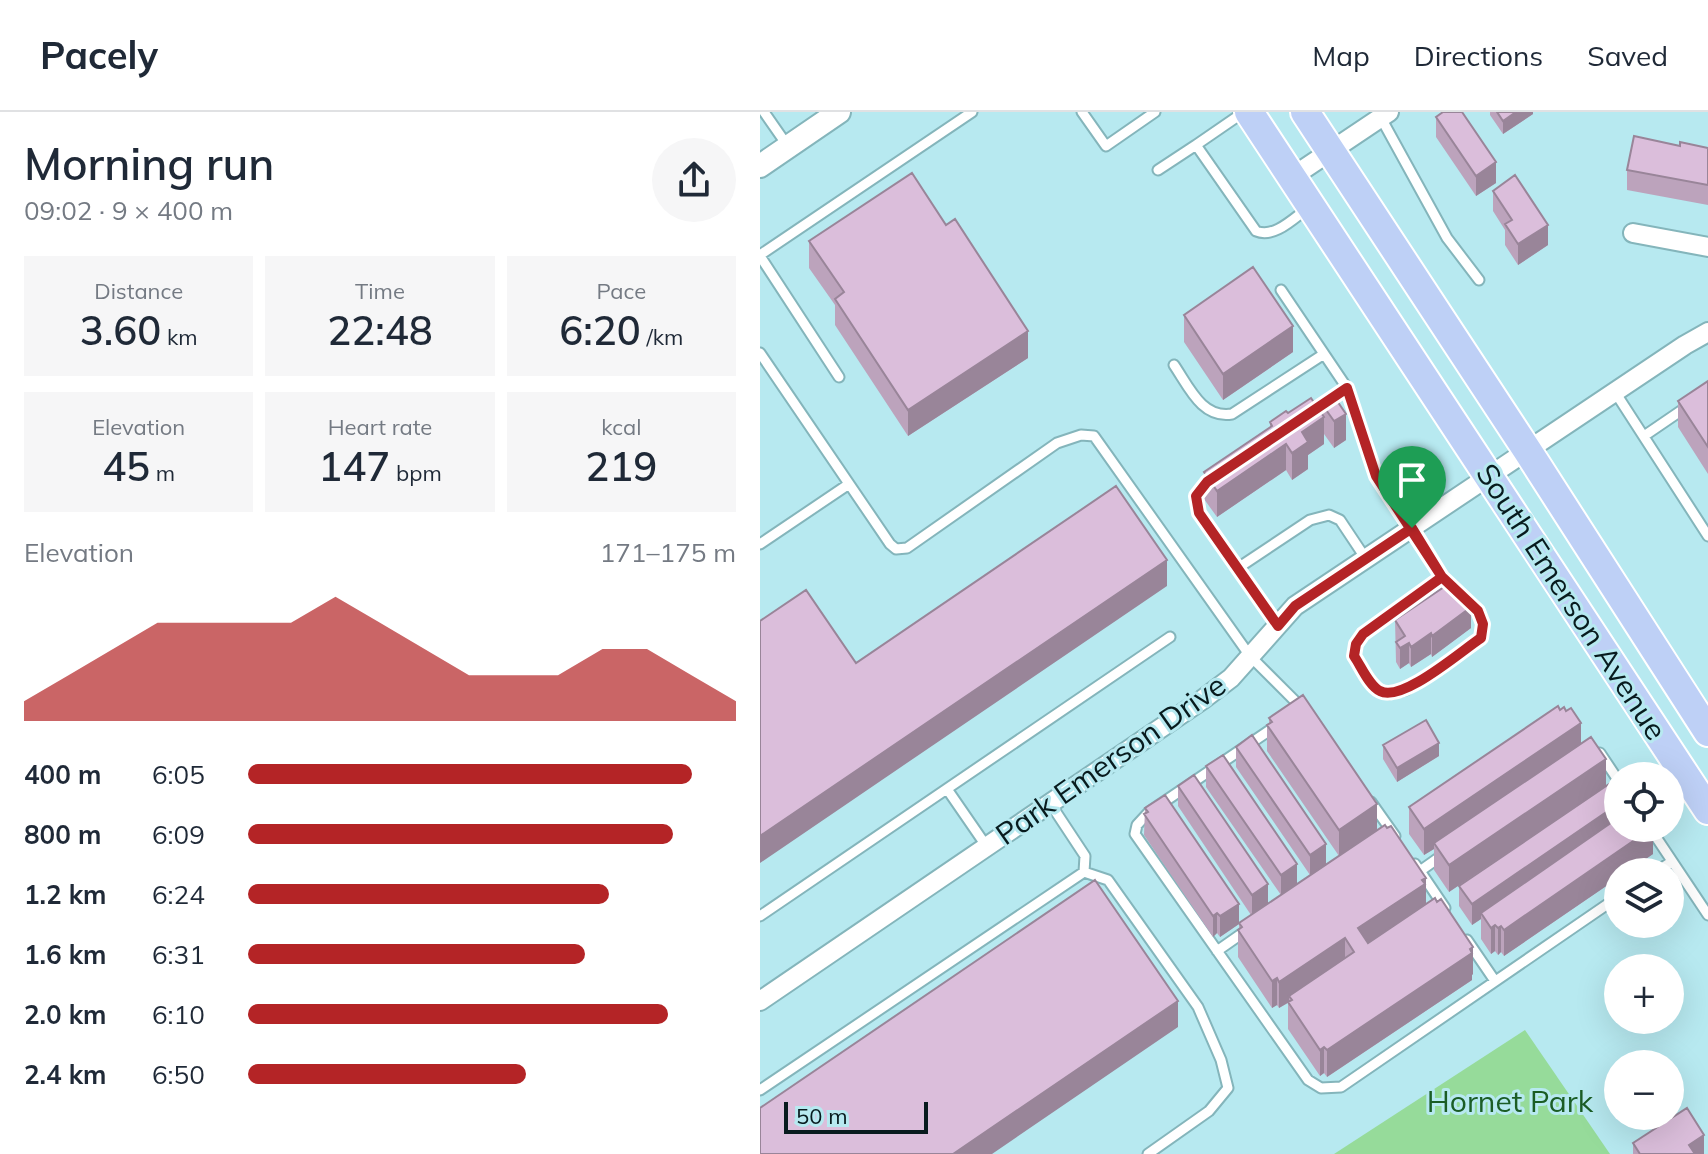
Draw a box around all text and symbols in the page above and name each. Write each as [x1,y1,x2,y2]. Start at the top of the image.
text: Pacely [40,31,158,79]
text: Map [1312,38,1370,73]
text: Directions [1414,38,1543,73]
text: Saved [1587,38,1668,73]
text: Morning run [24,136,274,191]
button: share [652,138,736,222]
text: 09:02 · 9 × 400 m [24,194,233,227]
text: Distance [94,277,183,305]
text: Time [355,277,405,305]
text: Pace [597,277,646,305]
text: 3.60 [80,305,161,355]
text: 22:48 [327,305,433,355]
text: 6:20 [559,305,641,355]
text: km [161,323,198,351]
text: /km [641,323,683,351]
text: Elevation [92,413,185,441]
text: Heart rate [328,413,432,441]
text: kcal [601,413,641,441]
text: 45 [102,441,150,491]
text: 147 [318,441,390,491]
text: 219 [585,441,657,491]
pin [1378,446,1446,528]
street label: South Emerson Avenue [1468,456,1675,747]
icon: arrive [1390,458,1434,502]
text: m [150,459,175,487]
text: bpm [390,459,442,487]
text: Elevation [24,536,134,569]
text: 171–175 m [600,536,736,569]
street label: Park Emerson Drive [988,666,1233,853]
text: 400 m [24,758,101,791]
text: 6:05 [152,758,205,791]
map controls [1604,762,1684,1130]
button: locate [1604,762,1684,842]
text: 800 m [24,818,101,851]
text: 6:09 [152,818,205,851]
button: layers [1604,858,1684,938]
text: 1.2 km [24,878,107,911]
text: 6:24 [152,878,205,911]
text: 1.6 km [24,938,107,971]
text: 6:31 [152,938,205,971]
button: + [1604,954,1684,1034]
text: 2.0 km [24,998,107,1031]
text: 6:10 [152,998,205,1031]
button: − [1604,1050,1684,1130]
text: 2.4 km [24,1058,107,1091]
text: 6:50 [152,1058,205,1091]
park label: Hornet Park [1427,1082,1594,1120]
scale bar [784,1098,928,1134]
text: 50 m [796,1102,847,1130]

